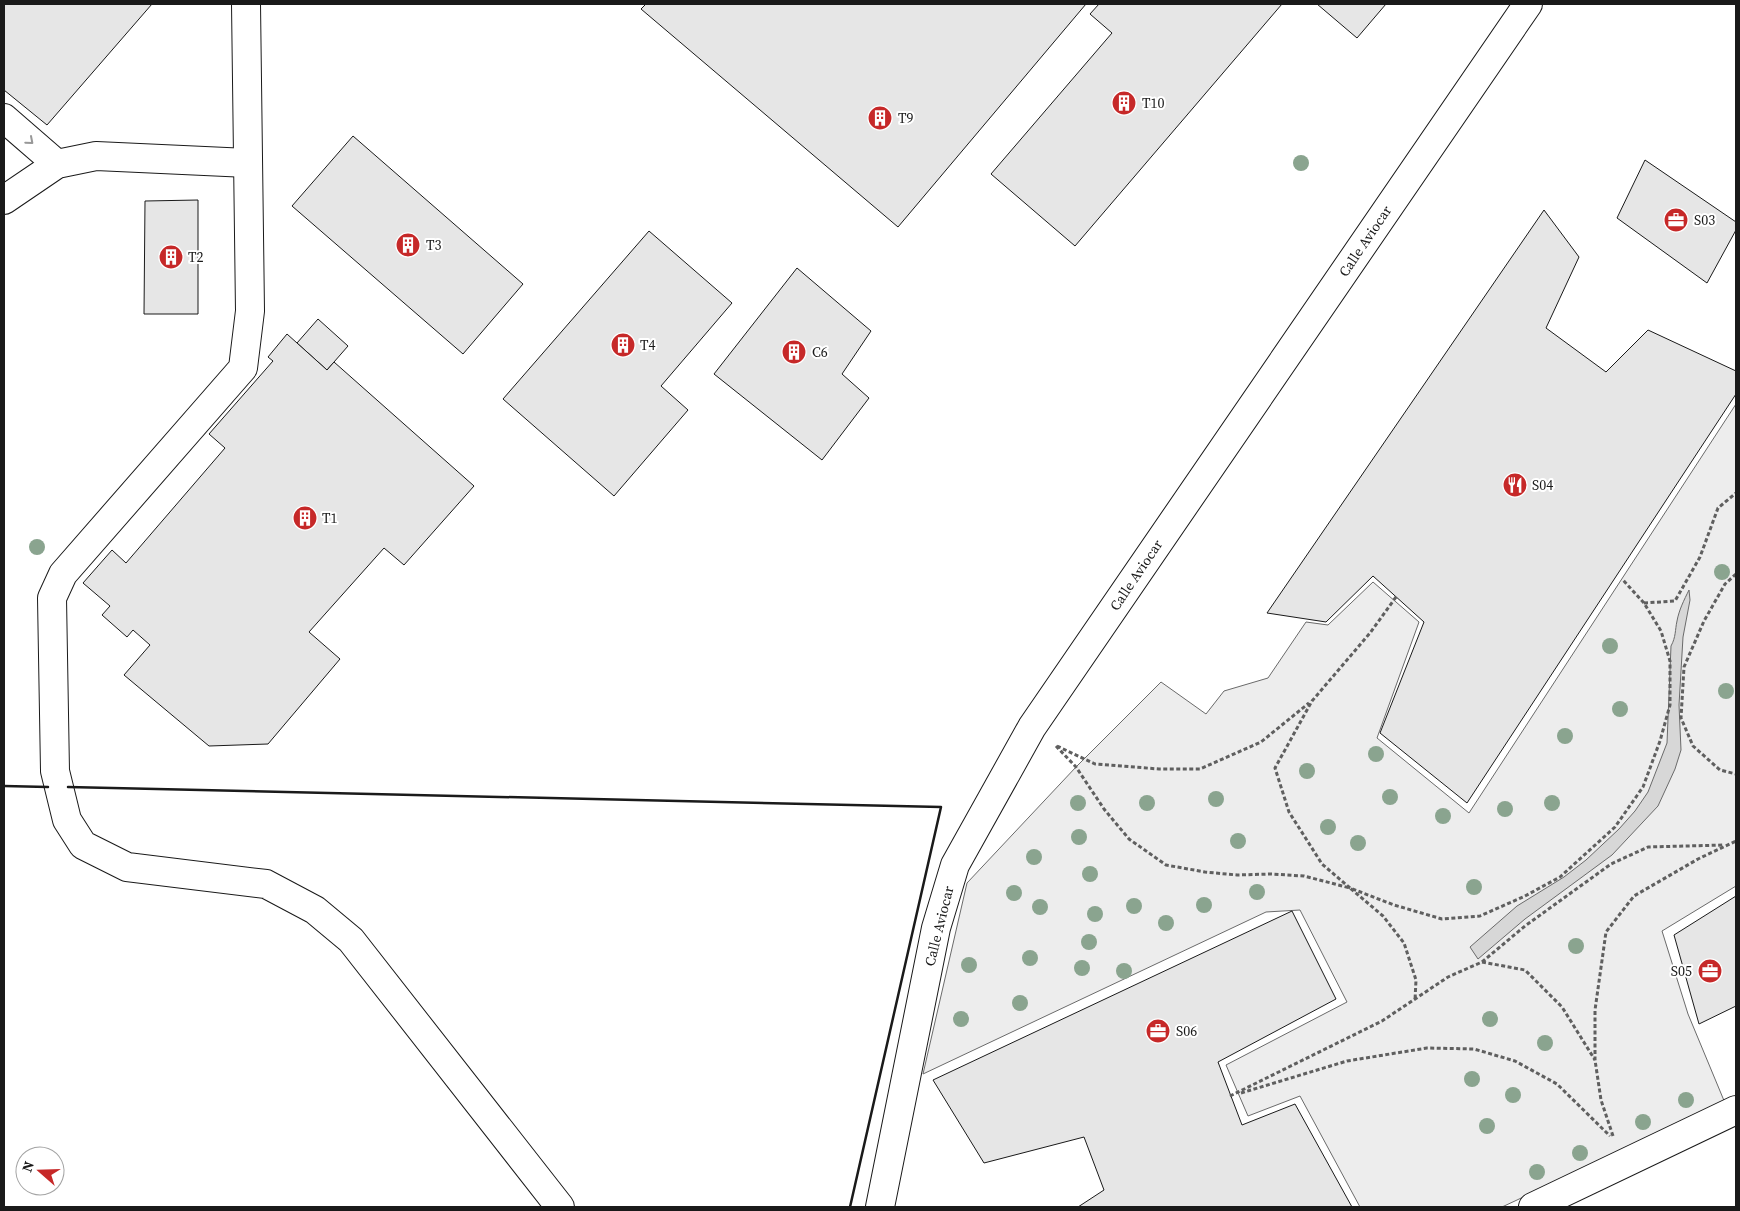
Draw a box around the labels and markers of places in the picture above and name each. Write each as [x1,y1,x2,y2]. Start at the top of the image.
building icon: T10 [1111,90,1137,116]
place label: T10 [1142,93,1164,113]
building icon: T9 [867,105,893,131]
place label: T9 [898,108,913,128]
office icon: S03 [1663,207,1689,233]
place label: S03 [1694,210,1715,230]
building icon: T3 [395,232,421,258]
place label: T3 [426,235,441,255]
building icon: T2 [158,244,184,270]
place label: T2 [188,247,203,267]
building icon: T4 [610,332,636,358]
place label: T4 [640,335,655,355]
building icon: C6 [781,339,807,365]
place label: C6 [812,342,828,362]
restaurant icon: S04 [1502,472,1528,498]
place label: S04 [1532,475,1553,495]
building icon: T1 [292,505,318,531]
place label: T1 [322,508,337,528]
office icon: S05 [1697,958,1723,984]
place label: S05 [1671,961,1692,981]
office icon: S06 [1145,1018,1171,1044]
place label: S06 [1176,1021,1197,1041]

